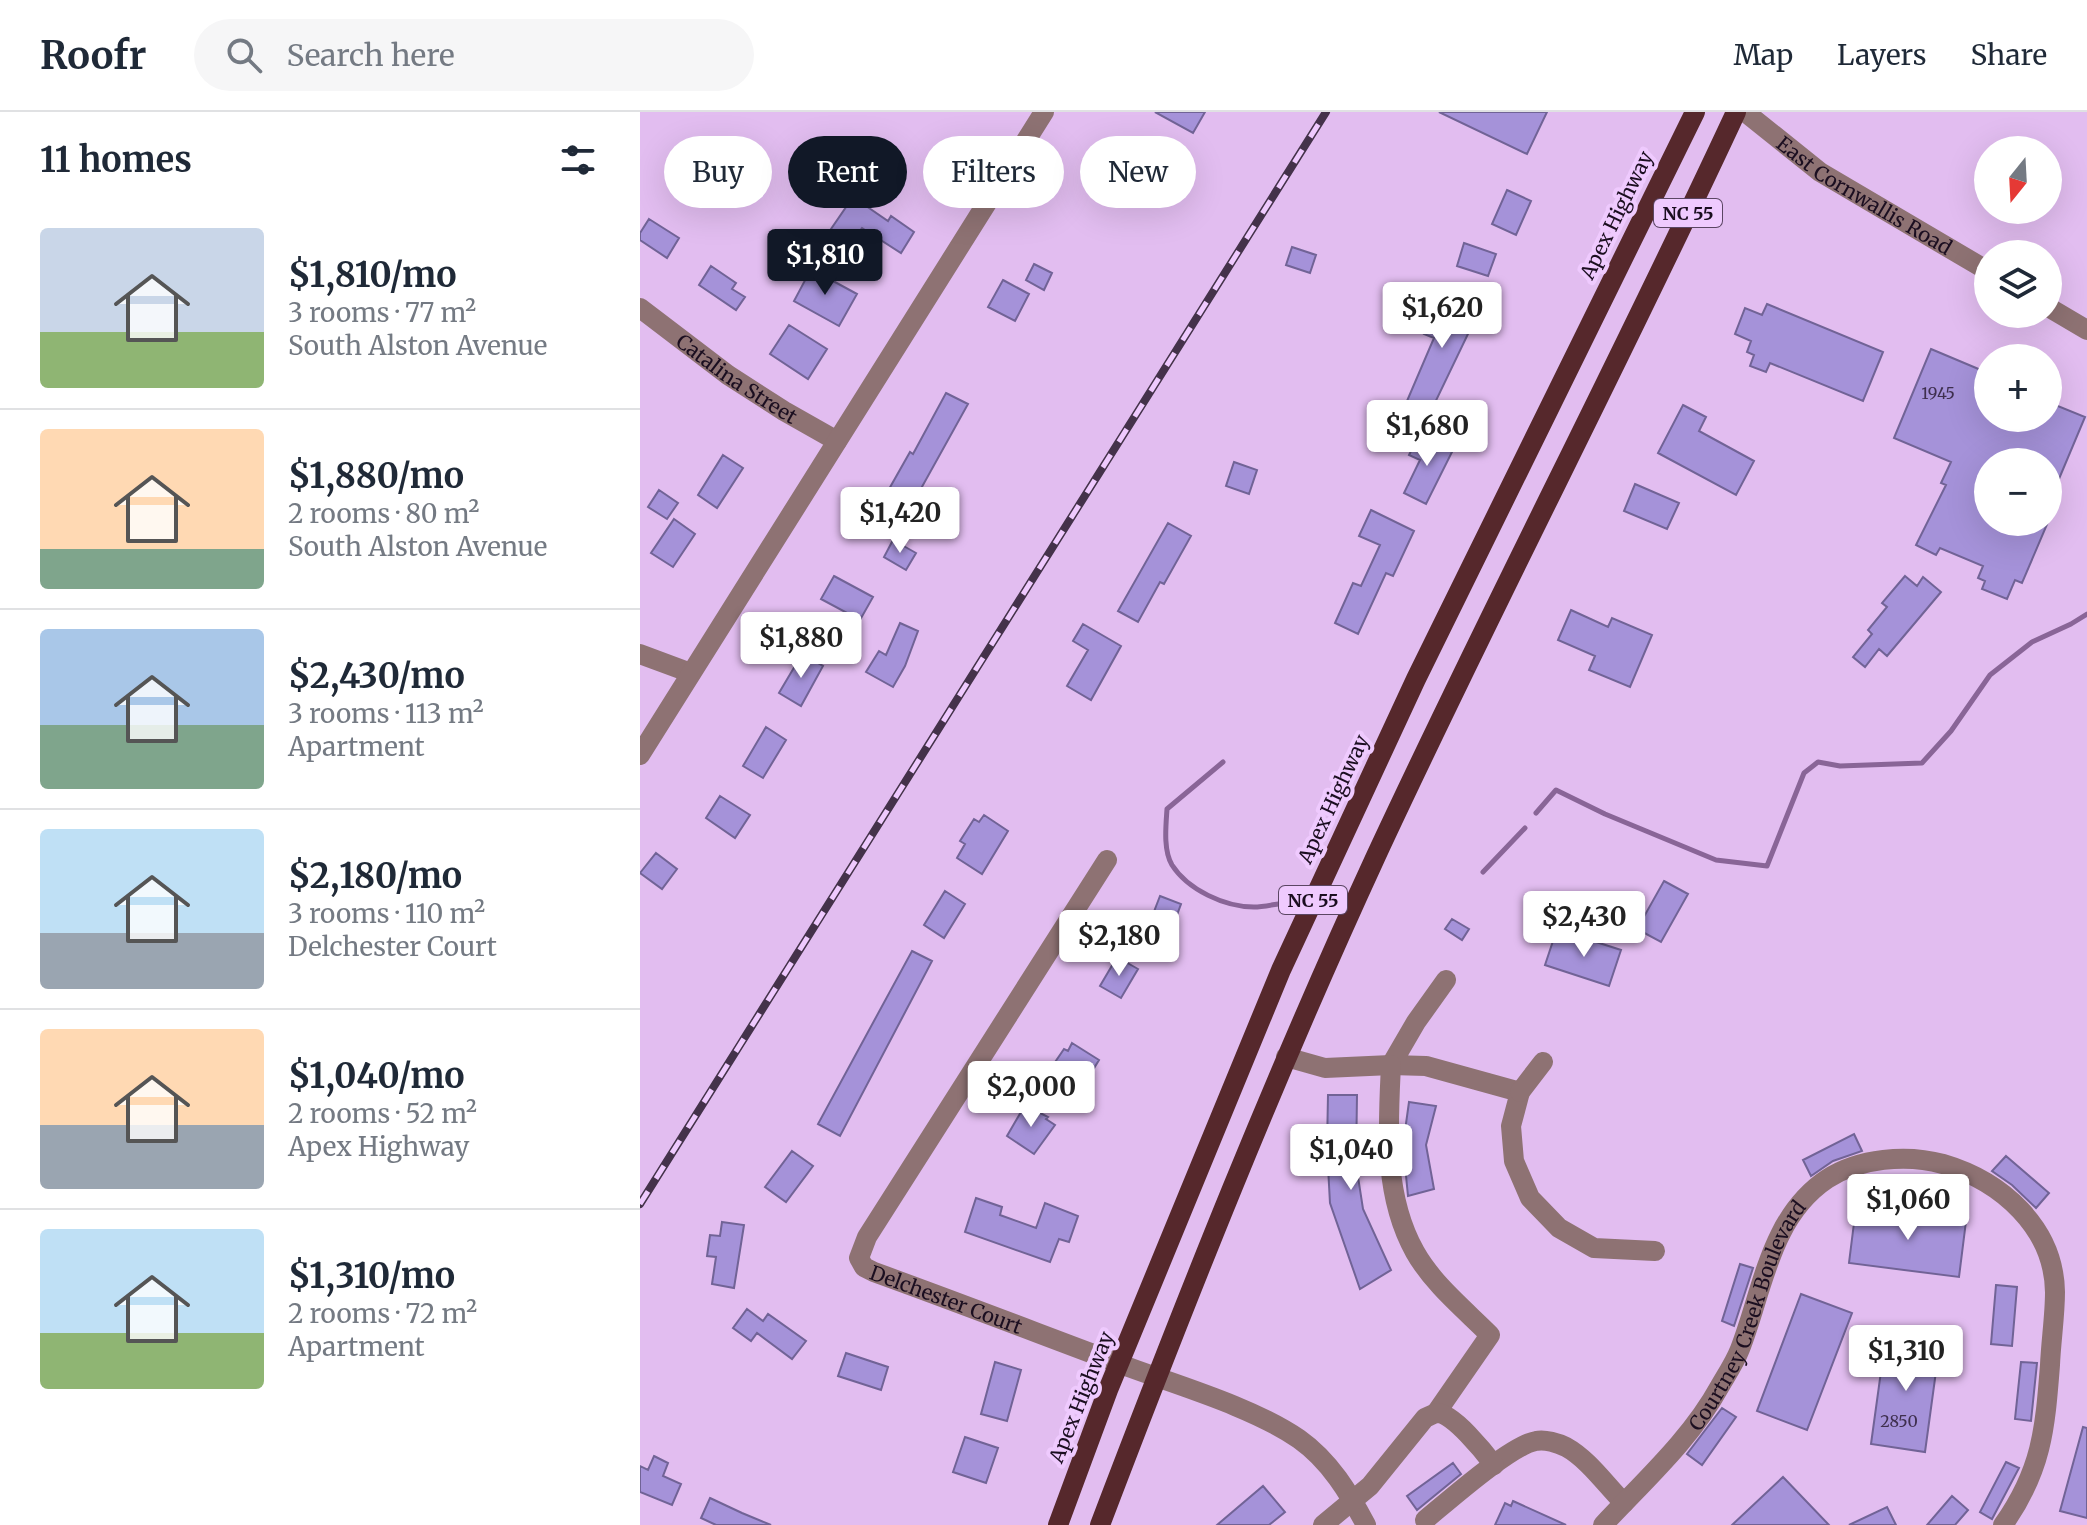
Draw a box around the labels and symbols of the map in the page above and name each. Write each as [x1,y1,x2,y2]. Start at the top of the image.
street label: East Cornwallis Road [1772,130,1957,260]
north arrow [1974,136,2062,224]
street label: Apex Highway [1574,147,1658,284]
road number: NC 55 [1654,199,1722,227]
pin: $1,810 [760,229,890,297]
pin: $1,620 [1377,282,1507,350]
street label: Catalina Street [672,328,802,429]
house number: 1945 [1921,383,1955,403]
pin: $1,680 [1362,400,1492,468]
pin: $1,420 [835,487,965,555]
pin: $1,880 [736,612,866,680]
street label: Apex Highway [1292,730,1374,868]
road number: NC 55 [1279,886,1347,914]
pin: $2,430 [1519,891,1649,959]
pin: $2,180 [1054,910,1184,978]
pin: $2,000 [966,1061,1096,1129]
pin: $1,040 [1286,1124,1416,1192]
pin: $1,060 [1843,1174,1973,1242]
street label: Courtney Creek Boulevard [1682,1195,1810,1435]
street label: Delchester Court [867,1259,1026,1339]
pin: $1,310 [1841,1325,1971,1393]
street label: Apex Highway [1043,1327,1119,1467]
house number: 2850 [1880,1411,1918,1431]

